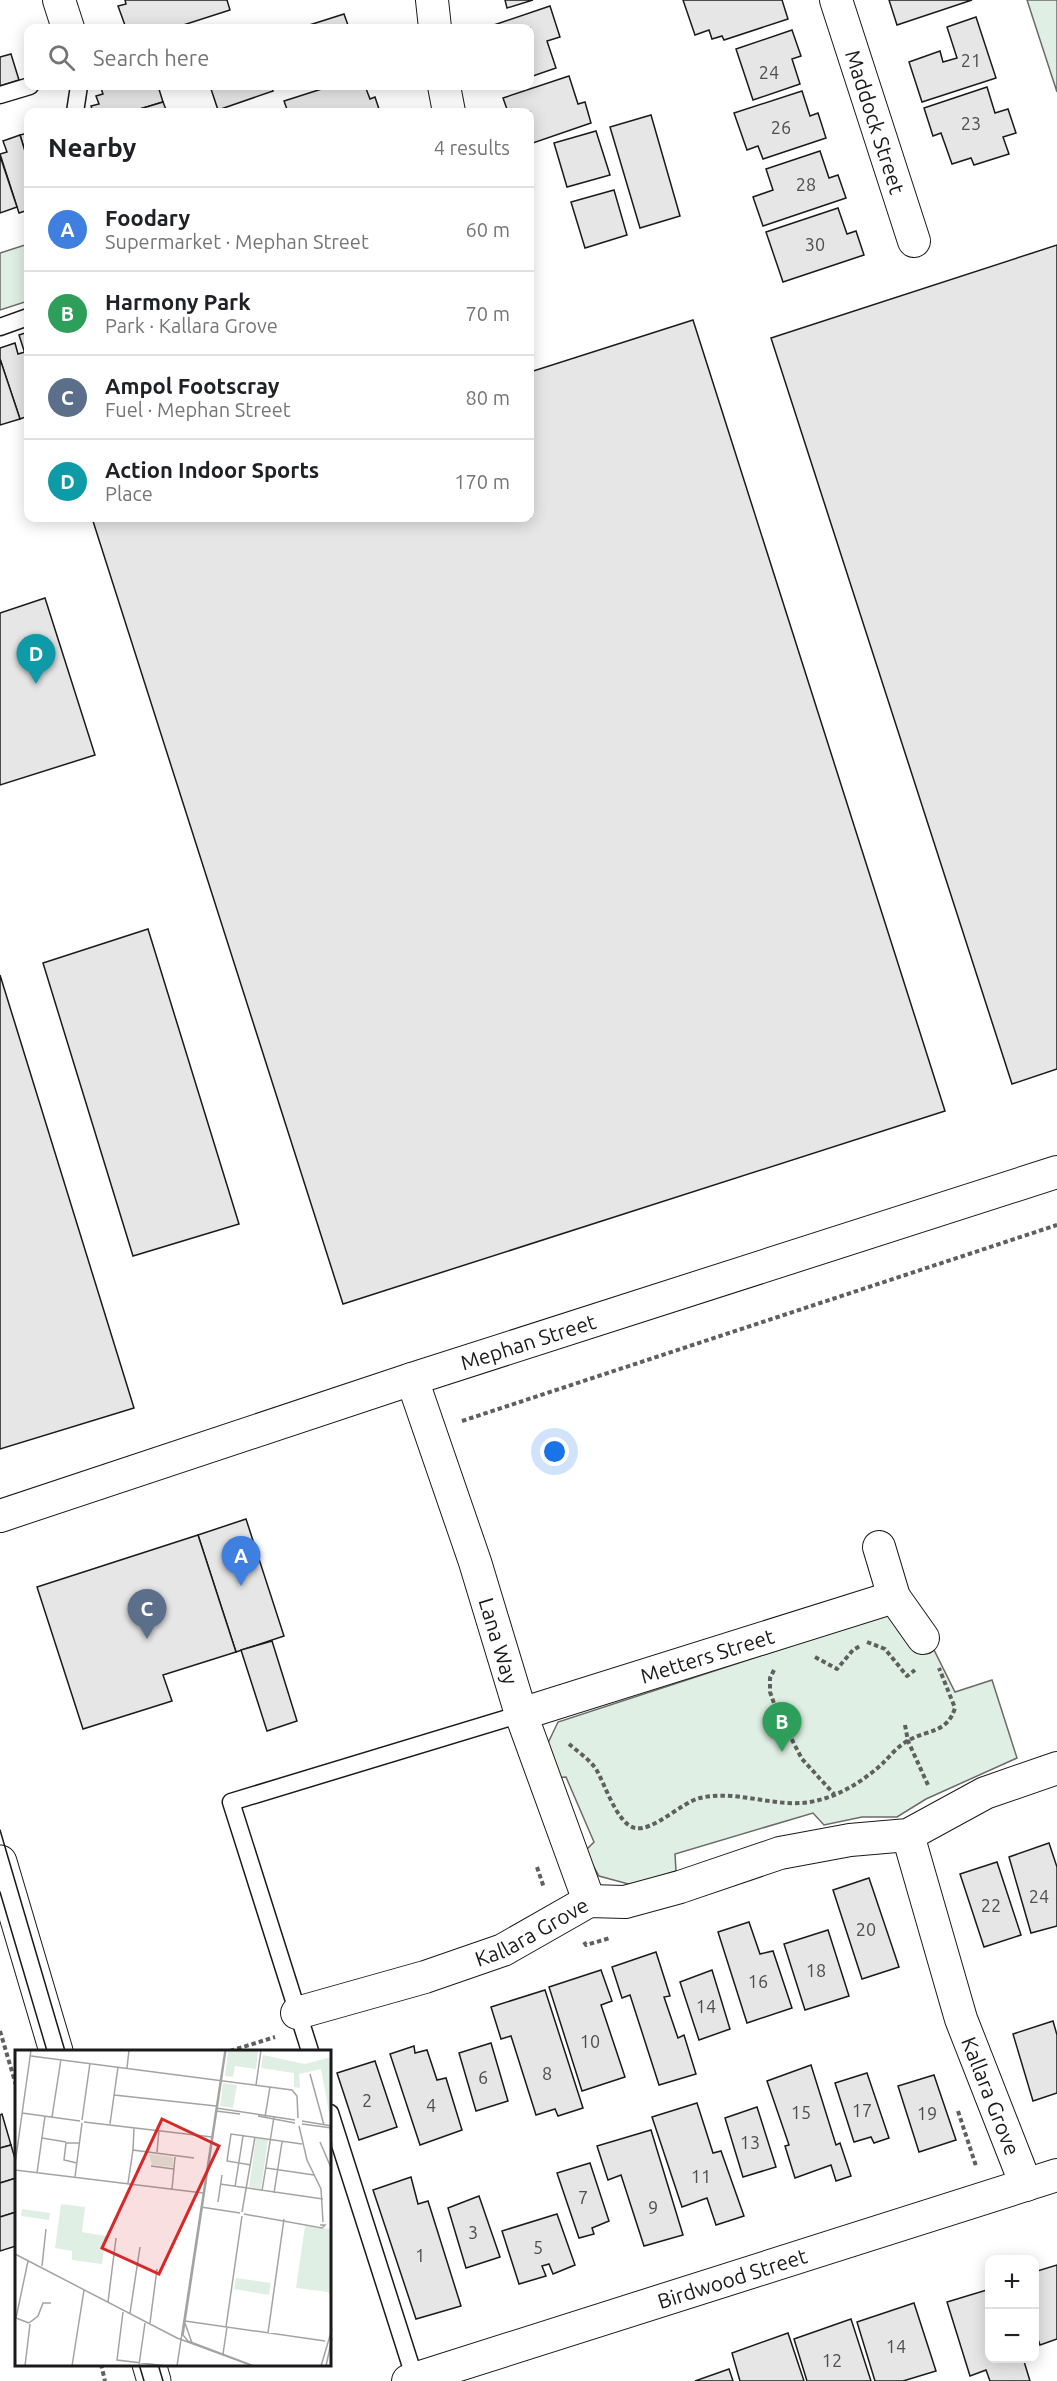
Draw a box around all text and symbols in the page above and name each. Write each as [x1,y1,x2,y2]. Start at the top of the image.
search box [24,24,534,90]
icon: search [45,41,78,74]
text: Search here [93,45,209,70]
street label: Maddock Street [841,47,910,197]
house number: 21 [961,50,981,70]
house number: 24 [759,62,779,82]
house number: 23 [961,113,981,133]
house number: 26 [771,117,791,137]
text: Nearby [48,133,136,162]
text: 4 results [434,136,510,159]
house number: 28 [796,174,816,194]
text: Foodary [105,205,190,230]
text: A [60,218,75,241]
text: 60 m [466,218,510,241]
text: Supermarket · Mephan Street [105,230,369,253]
house number: 30 [805,234,825,254]
text: Harmony Park [105,289,250,314]
text: B [61,302,74,325]
text: 70 m [466,302,510,325]
text: Park · Kallara Grove [105,314,278,337]
text: Ampol Footscray [105,373,279,398]
text: C [61,386,74,409]
text: 80 m [466,386,510,409]
text: Fuel · Mephan Street [105,398,291,421]
text: Action Indoor Sports [105,457,319,482]
text: D [60,470,75,493]
text: 170 m [454,470,510,493]
text: Place [105,482,153,505]
pin: D [16,634,56,684]
street label: Mephan Street [457,1309,599,1375]
your location [540,1437,569,1466]
pin: A [222,1536,260,1586]
pin: C [128,1590,166,1639]
street label: Lana Way [475,1595,523,1687]
street label: Metters Street [637,1623,777,1688]
pin: B [762,1702,802,1752]
house number: 24 [1029,1886,1049,1906]
street label: Kallara Grove [472,1892,592,1971]
house number: 22 [981,1895,1001,1915]
house number: 20 [856,1919,876,1939]
house number: 18 [806,1960,826,1980]
house number: 16 [748,1971,768,1991]
house number: 14 [696,1996,716,2016]
house number: 10 [580,2031,600,2051]
street label: Kallara Grove [957,2033,1025,2158]
inset map [15,2050,332,2366]
house number: 8 [542,2063,552,2083]
house number: 6 [478,2067,488,2087]
house number: 2 [362,2090,372,2110]
house number: 4 [426,2095,436,2115]
house number: 17 [852,2100,872,2120]
house number: 15 [791,2102,811,2122]
house number: 19 [917,2103,937,2123]
house number: 13 [740,2132,760,2152]
house number: 11 [691,2166,711,2186]
house number: 7 [578,2187,588,2207]
house number: 9 [648,2197,658,2217]
house number: 3 [468,2222,478,2242]
house number: 5 [533,2237,543,2257]
street label: Birdwood Street [654,2243,810,2313]
house number: 1 [415,2245,425,2265]
map controls [985,2255,1039,2363]
button: + [985,2255,1039,2309]
button: − [985,2309,1039,2363]
house number: 14 [886,2336,906,2356]
house number: 12 [822,2350,842,2370]

